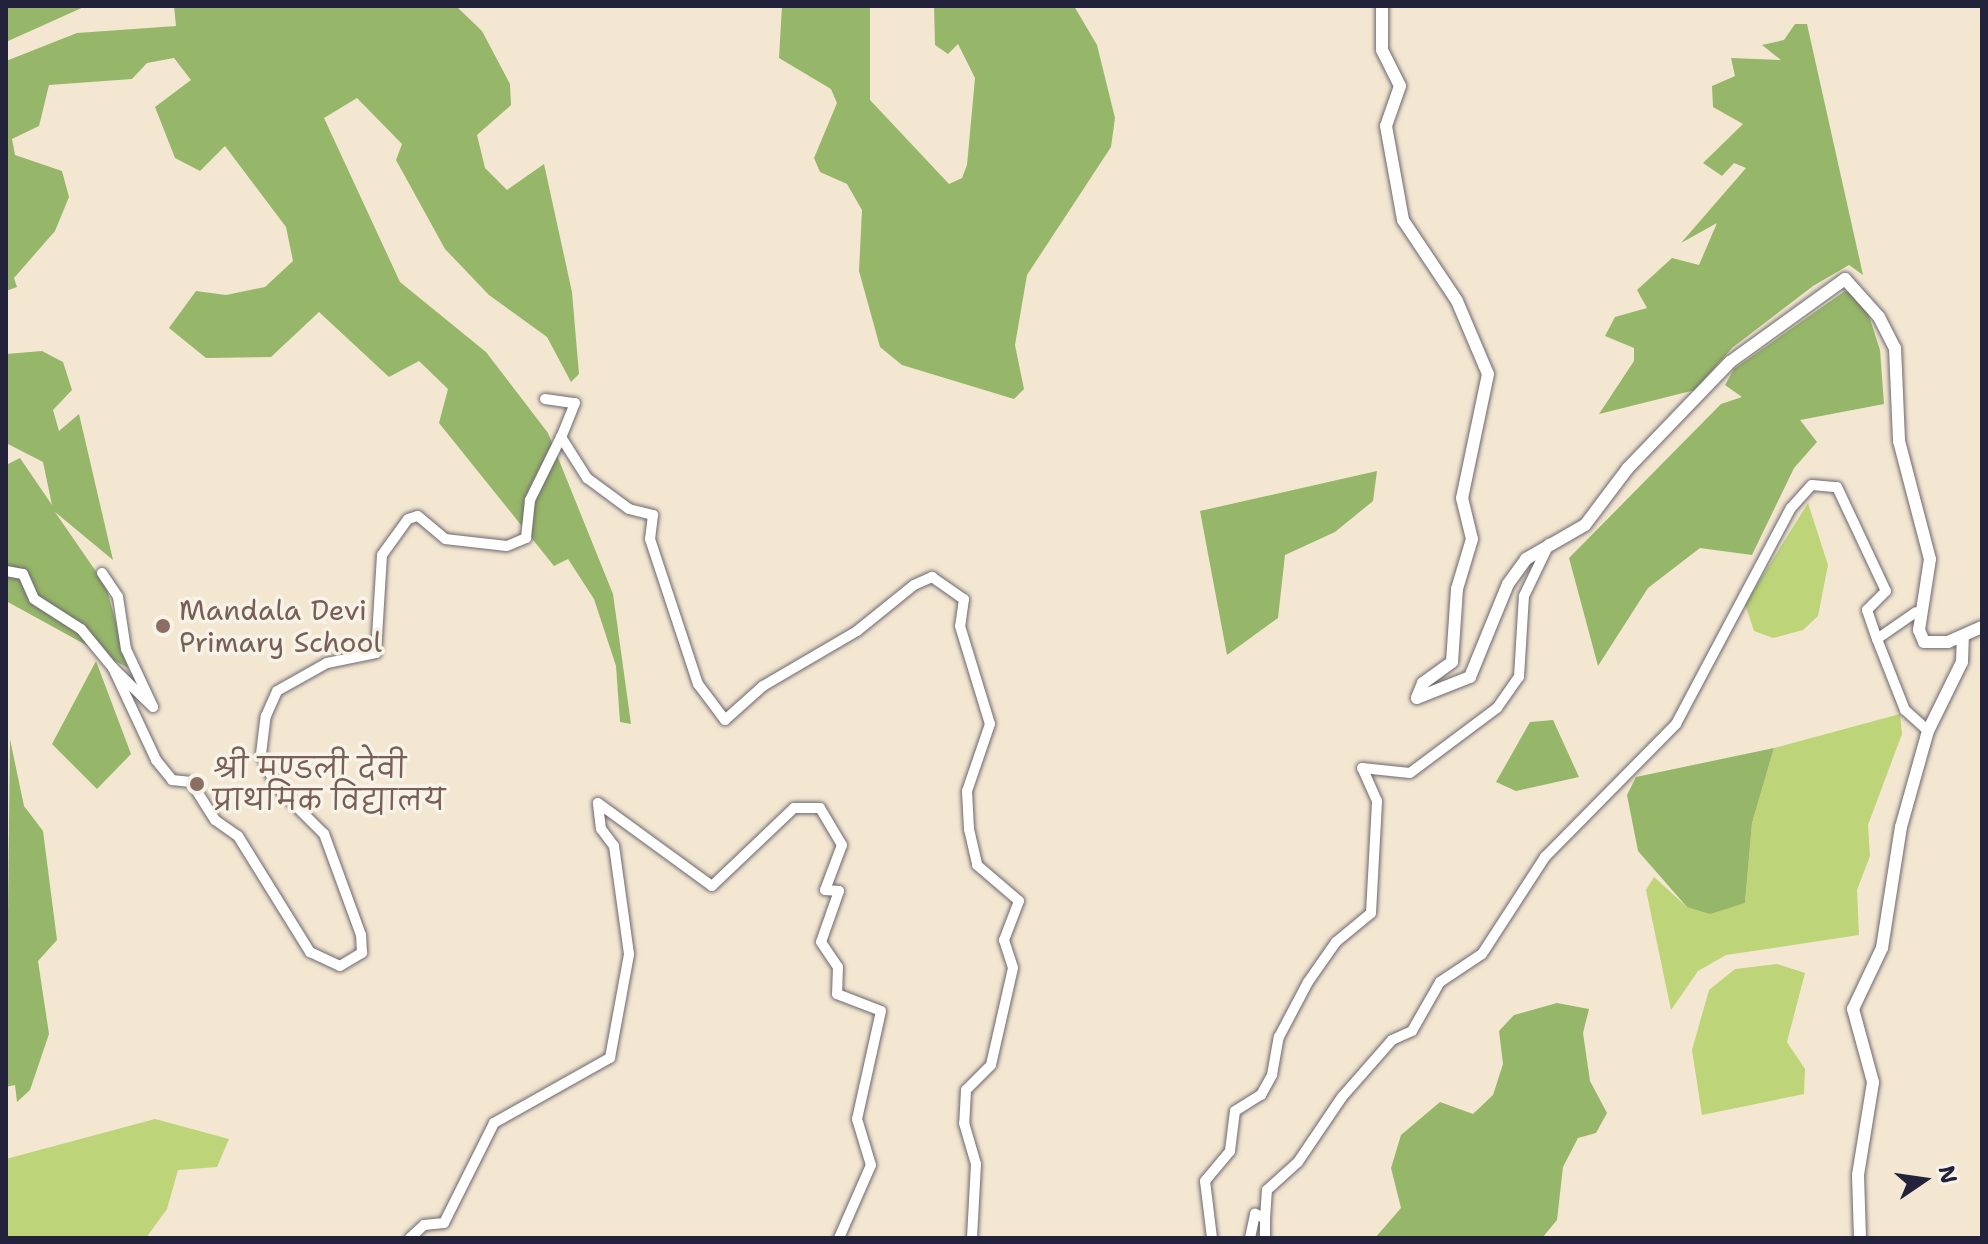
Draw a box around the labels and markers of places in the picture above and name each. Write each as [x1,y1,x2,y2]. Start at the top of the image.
place label: Mandala Devi Primary School [179,593,382,659]
marker: Mandala Devi Primary School [154,617,172,635]
place label: श्री मण्डली देवी प्राथमिक विद्यालय [213,751,445,817]
marker: श्री मण्डली देवी प्राथमिक विद्यालय [188,775,206,793]

